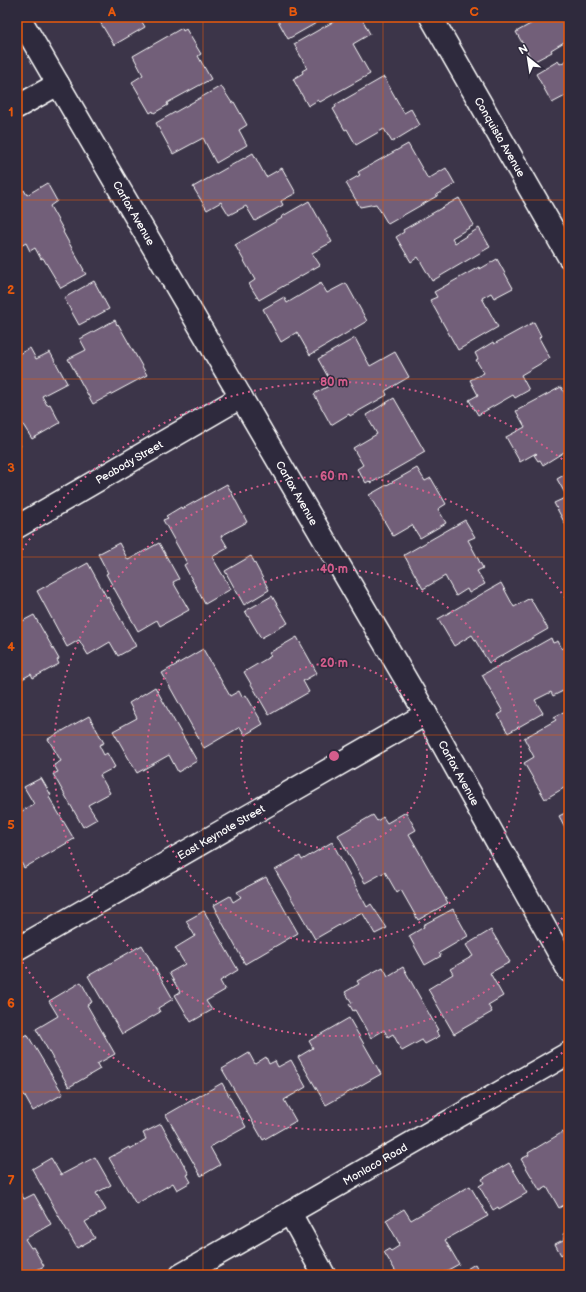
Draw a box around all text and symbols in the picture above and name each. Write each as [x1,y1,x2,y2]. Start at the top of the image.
text: A [107,4,116,20]
text: B [288,4,298,20]
text: C [469,4,479,20]
north arrow [508,38,548,78]
text: N [516,42,530,57]
street label: Conquista Avenue [471,95,528,180]
text: 1 [8,104,14,120]
street label: Carfax Avenue [110,179,157,248]
text: 2 [7,282,15,298]
text: 80 m [320,375,348,390]
street label: Peabody Street [93,438,166,487]
street label: Carfax Avenue [273,459,320,528]
text: 3 [7,460,15,476]
text: 60 m [320,469,348,484]
text: 40 m [320,562,348,577]
text: 4 [7,639,15,655]
text: 20 m [320,656,348,671]
street label: Carfax Avenue [435,738,482,808]
centre of rings [327,749,341,763]
street label: East Keynote Street [175,802,268,863]
text: 5 [7,817,15,833]
text: 6 [7,995,15,1011]
street label: Monlaco Road [341,1141,410,1188]
text: 7 [7,1173,15,1189]

